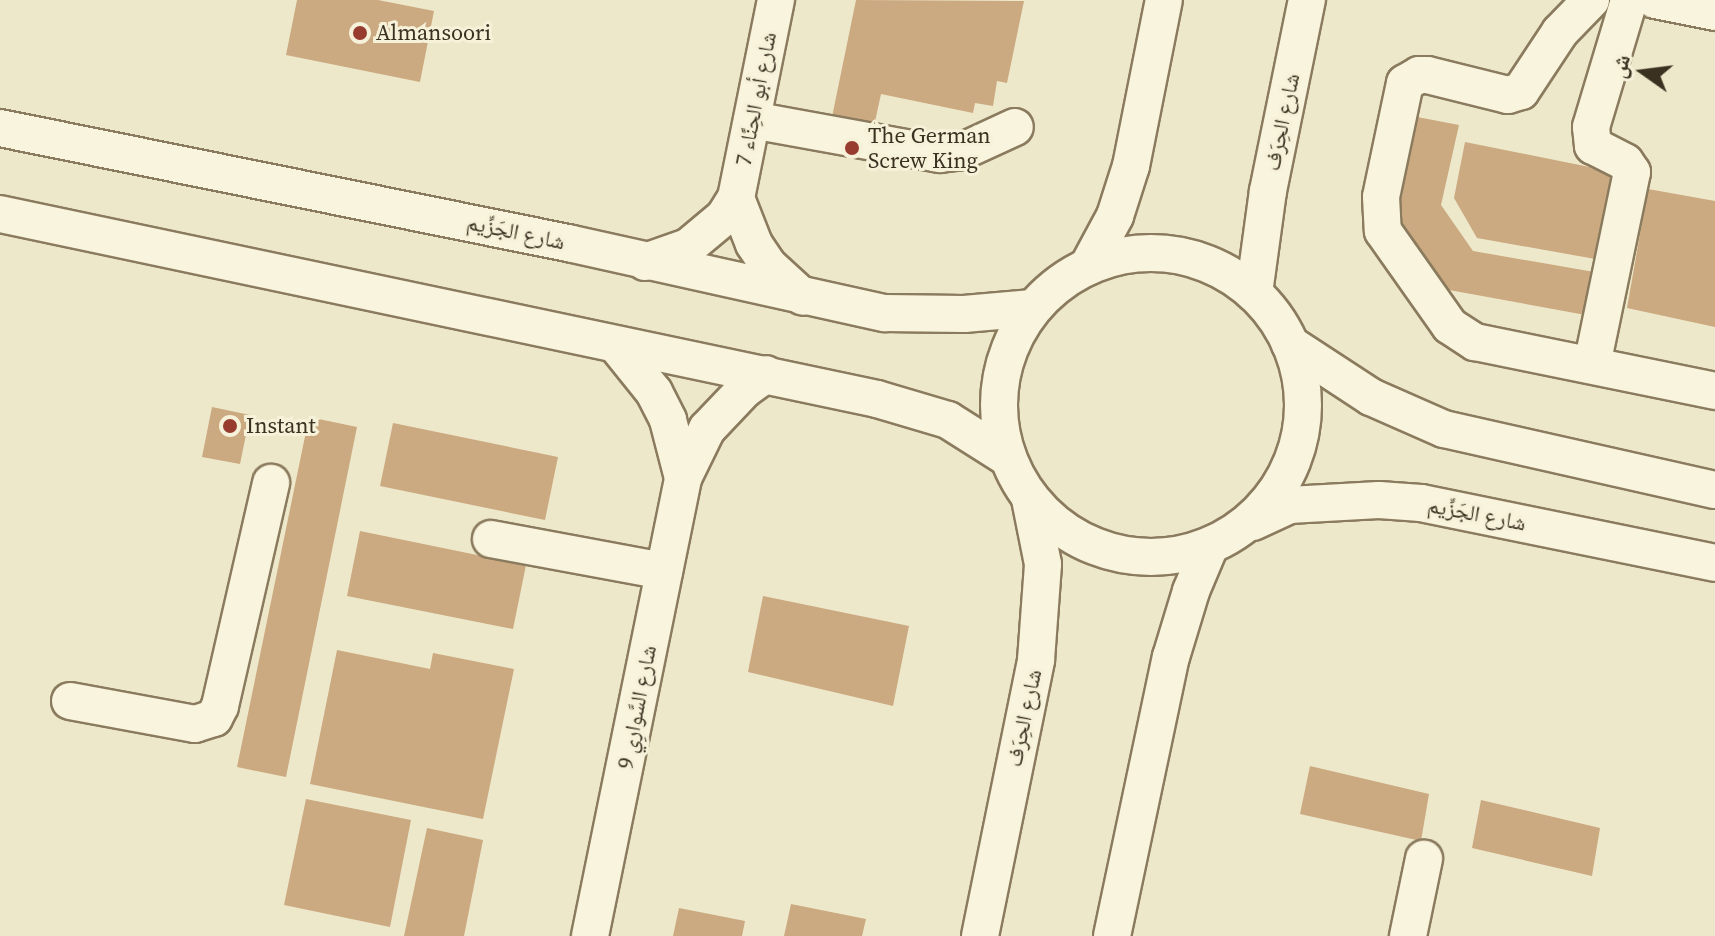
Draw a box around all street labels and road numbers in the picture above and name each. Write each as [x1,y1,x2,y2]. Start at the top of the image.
street label: شارع أبو الحِنَّاء 7 [730,30,782,168]
street label: شارع الحِرَف [1259,71,1305,173]
street label: شارع الجَزِّيم [465,209,567,255]
street label: شارع الجَزِّيم [1426,492,1528,536]
street label: شارع السَّوارِي 9 [612,643,662,771]
street label: شارع الحِرَف [1001,667,1047,769]

